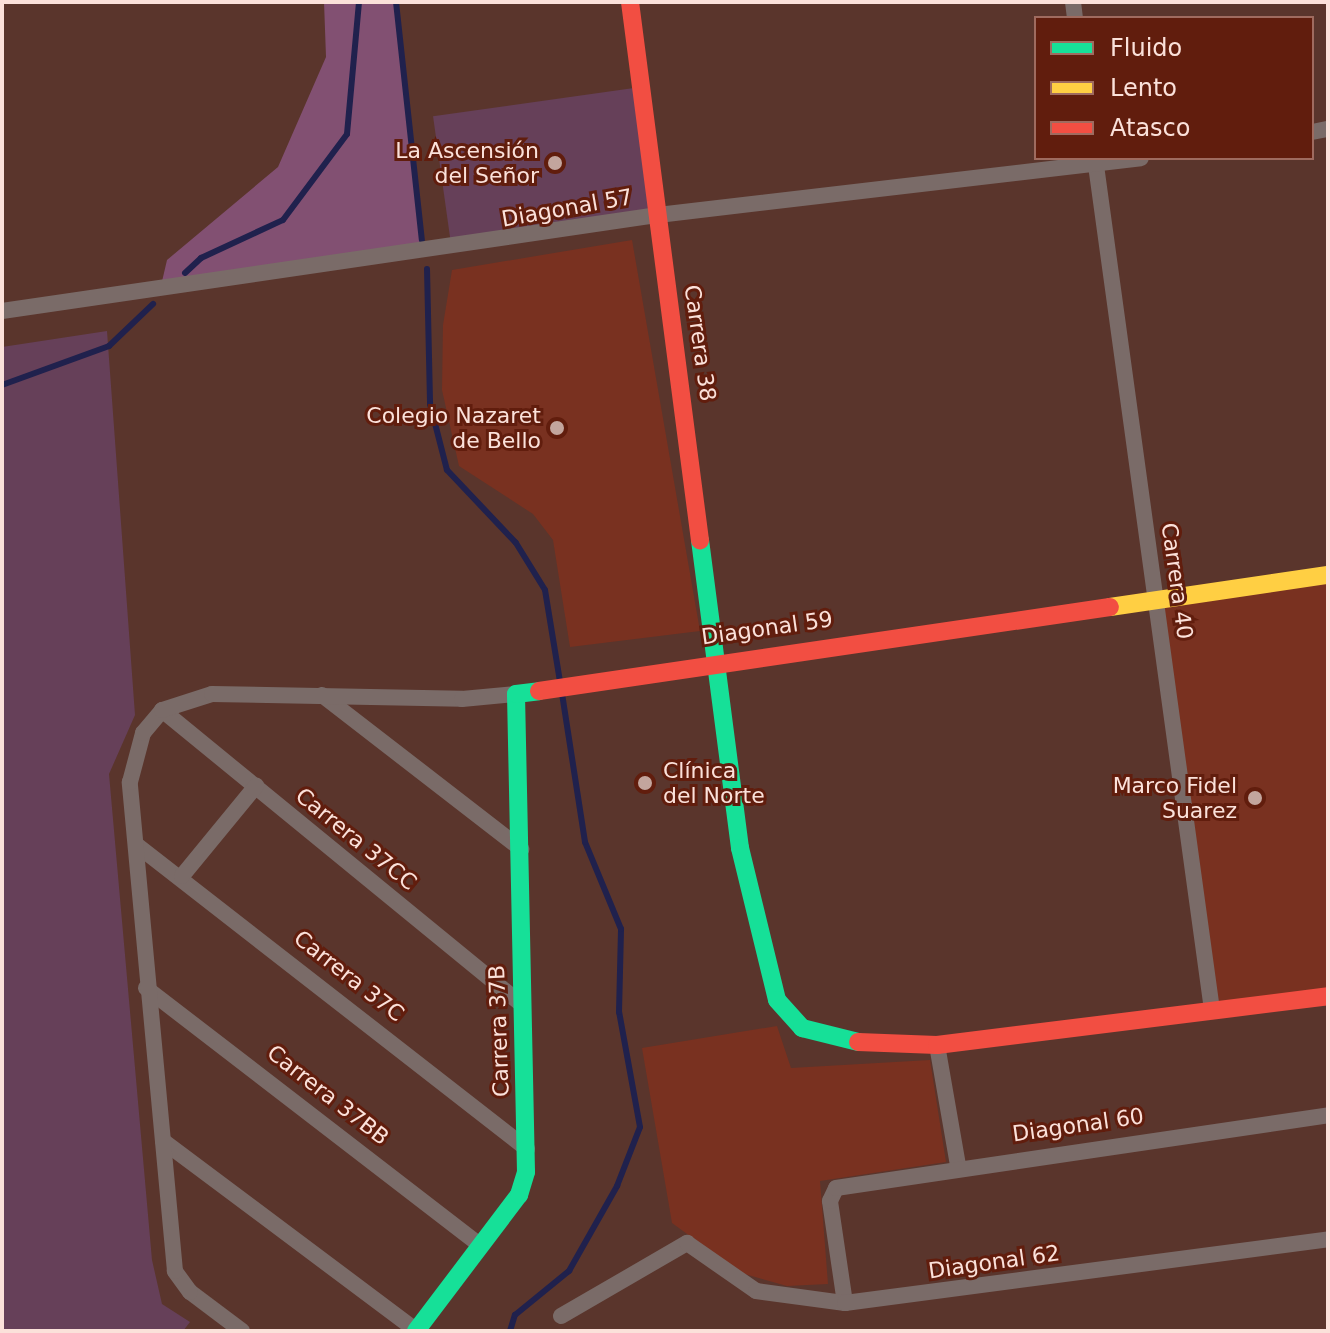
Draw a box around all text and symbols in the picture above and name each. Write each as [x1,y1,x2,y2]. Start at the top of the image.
legend [1034,16,1314,160]
text: Fluido [1110,34,1182,62]
text: Lento [1110,74,1177,102]
text: Atasco [1110,114,1191,142]
place label: La Ascensión del Señor [395,137,539,188]
marker: La Ascensión del Señor [546,154,564,172]
street label: Diagonal 57 [499,183,635,233]
street label: Carrera 38 [679,283,721,403]
place label: Colegio Nazaret de Bello [366,402,541,454]
marker: Colegio Nazaret de Bello [548,419,566,437]
street label: Carrera 40 [1156,521,1198,641]
street label: Diagonal 59 [700,606,834,650]
place label: Clínica del Norte [663,757,765,808]
marker: Clínica del Norte [634,772,656,794]
place label: Marco Fidel Suarez [1113,772,1237,824]
street label: Carrera 37CC [290,782,422,896]
marker: Marco Fidel Suarez [1244,787,1266,809]
street label: Carrera 37C [289,925,409,1027]
street label: Carrera 37B [484,964,514,1098]
street label: Carrera 37BB [262,1039,394,1151]
street label: Diagonal 60 [1011,1103,1145,1147]
street label: Diagonal 62 [927,1240,1061,1284]

